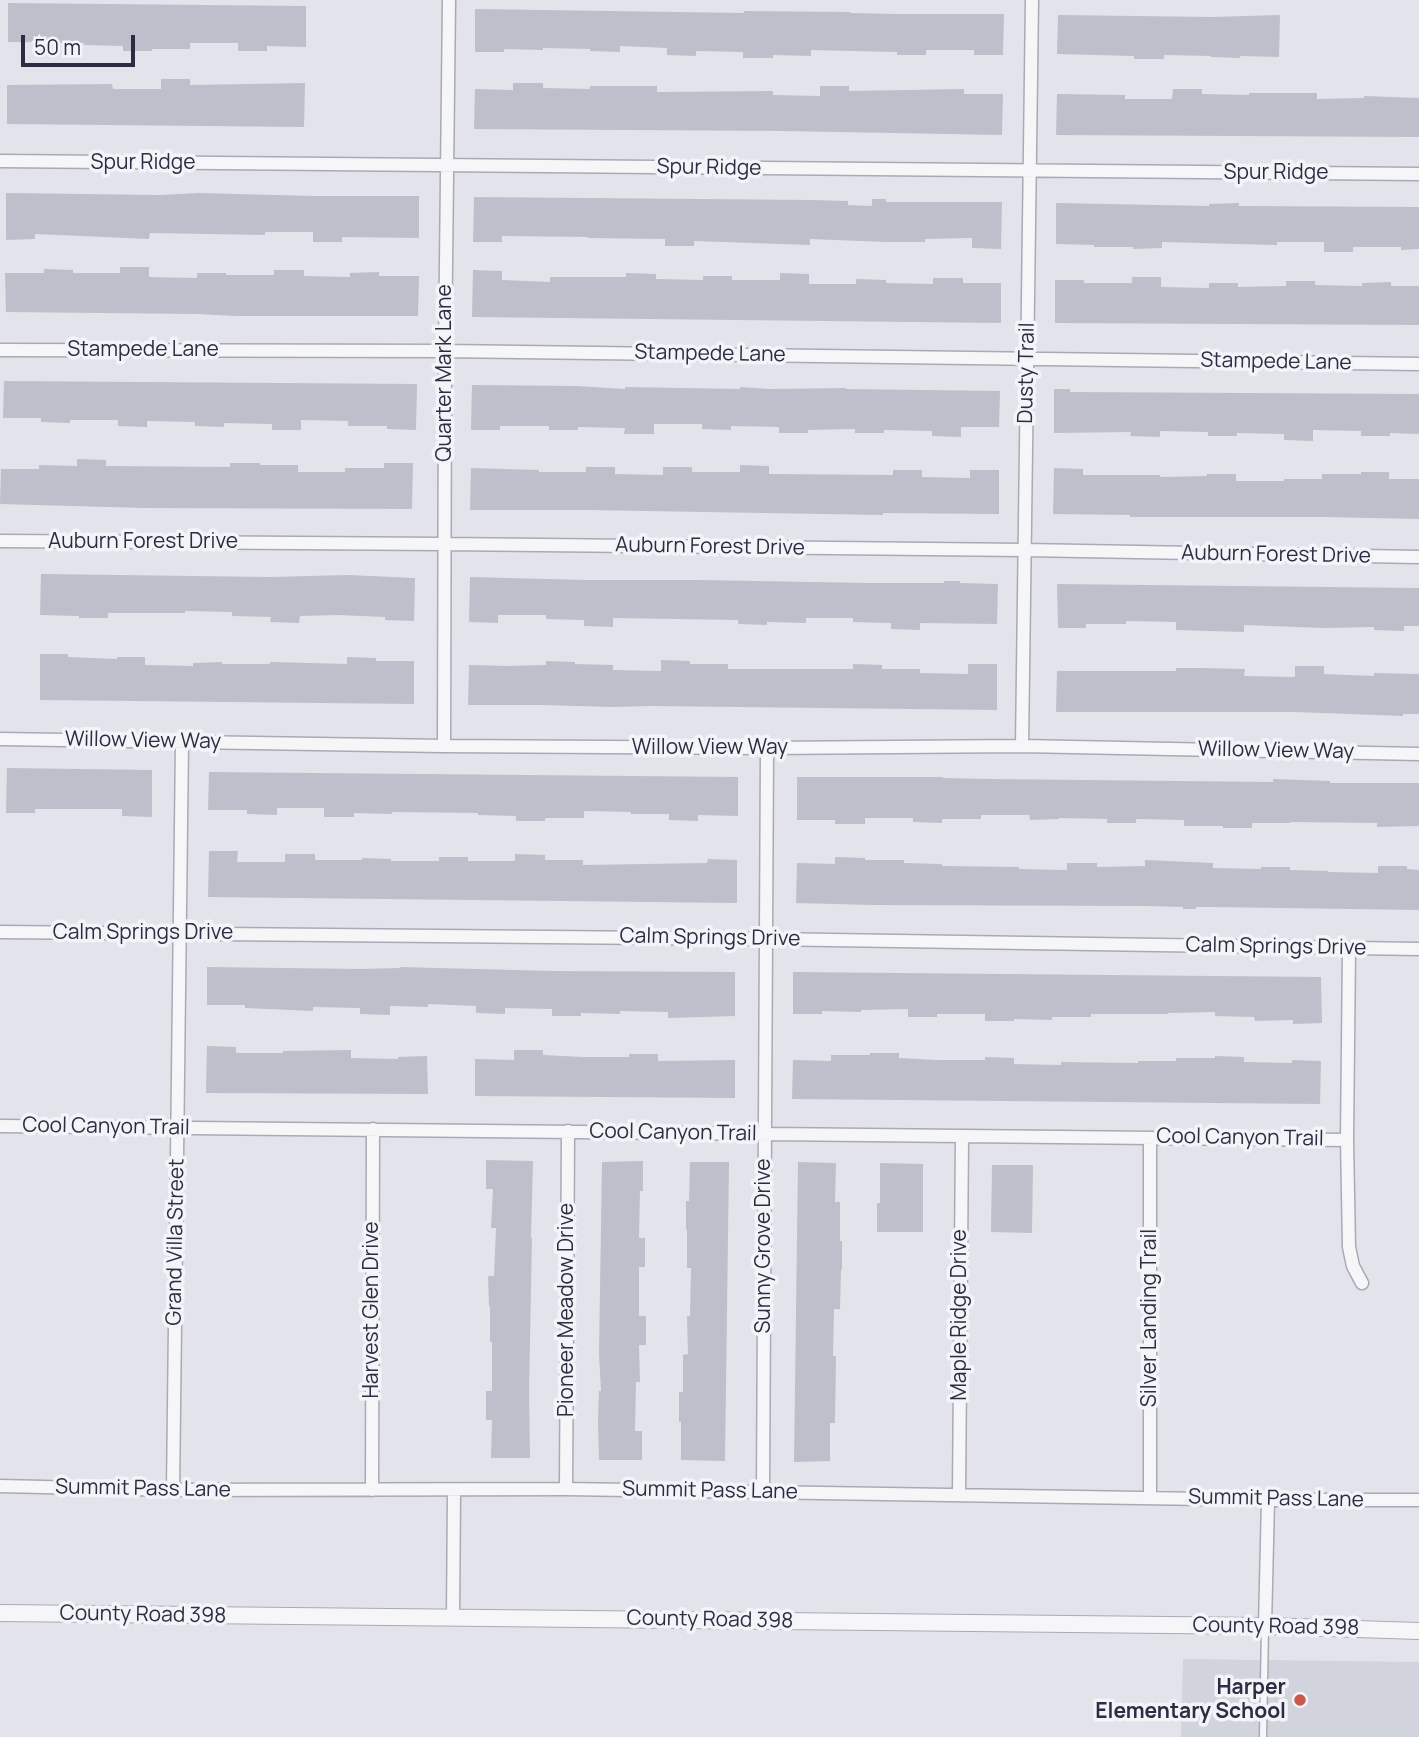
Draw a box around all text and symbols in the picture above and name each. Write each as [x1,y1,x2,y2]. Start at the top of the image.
scale bar [24,21,138,65]
text: 50 m [34,33,81,61]
street label: Spur Ridge [91,150,195,176]
street label: Spur Ridge [656,154,762,182]
street label: Spur Ridge [1224,160,1328,186]
street label: Quarter Mark Lane [432,284,458,462]
street label: Dusty Trail [1014,322,1040,424]
street label: Stampede Lane [67,337,219,363]
street label: Stampede Lane [634,340,786,368]
street label: Stampede Lane [1200,348,1352,376]
street label: Auburn Forest Drive [48,529,238,555]
street label: Auburn Forest Drive [615,533,805,561]
street label: Auburn Forest Drive [1181,541,1371,569]
street label: Willow View Way [65,727,221,755]
street label: Willow View Way [632,735,788,761]
street label: Willow View Way [1198,737,1354,765]
street label: Calm Springs Drive [53,920,233,946]
street label: Calm Springs Drive [619,924,801,952]
street label: Calm Springs Drive [1185,933,1367,961]
street label: Cool Canyon Trail [22,1113,190,1141]
street label: Cool Canyon Trail [589,1119,757,1147]
street label: Cool Canyon Trail [1156,1124,1324,1152]
street label: Grand Villa Street [162,1158,190,1326]
street label: Sunny Grove Drive [751,1158,777,1334]
street label: Pioneer Meadow Drive [554,1203,580,1417]
street label: Harvest Glen Drive [359,1221,385,1399]
street label: Maple Ridge Drive [947,1229,973,1401]
street label: Silver Landing Trail [1137,1229,1163,1407]
street label: Summit Pass Lane [55,1475,231,1503]
street label: Summit Pass Lane [622,1477,798,1505]
street label: Summit Pass Lane [1188,1485,1364,1513]
street label: County Road 398 [60,1601,226,1629]
street label: County Road 398 [627,1606,793,1634]
street label: County Road 398 [1193,1613,1359,1641]
place label: Harper Elementary School [1095,1675,1286,1725]
marker: Harper Elementary School [1292,1692,1308,1708]

